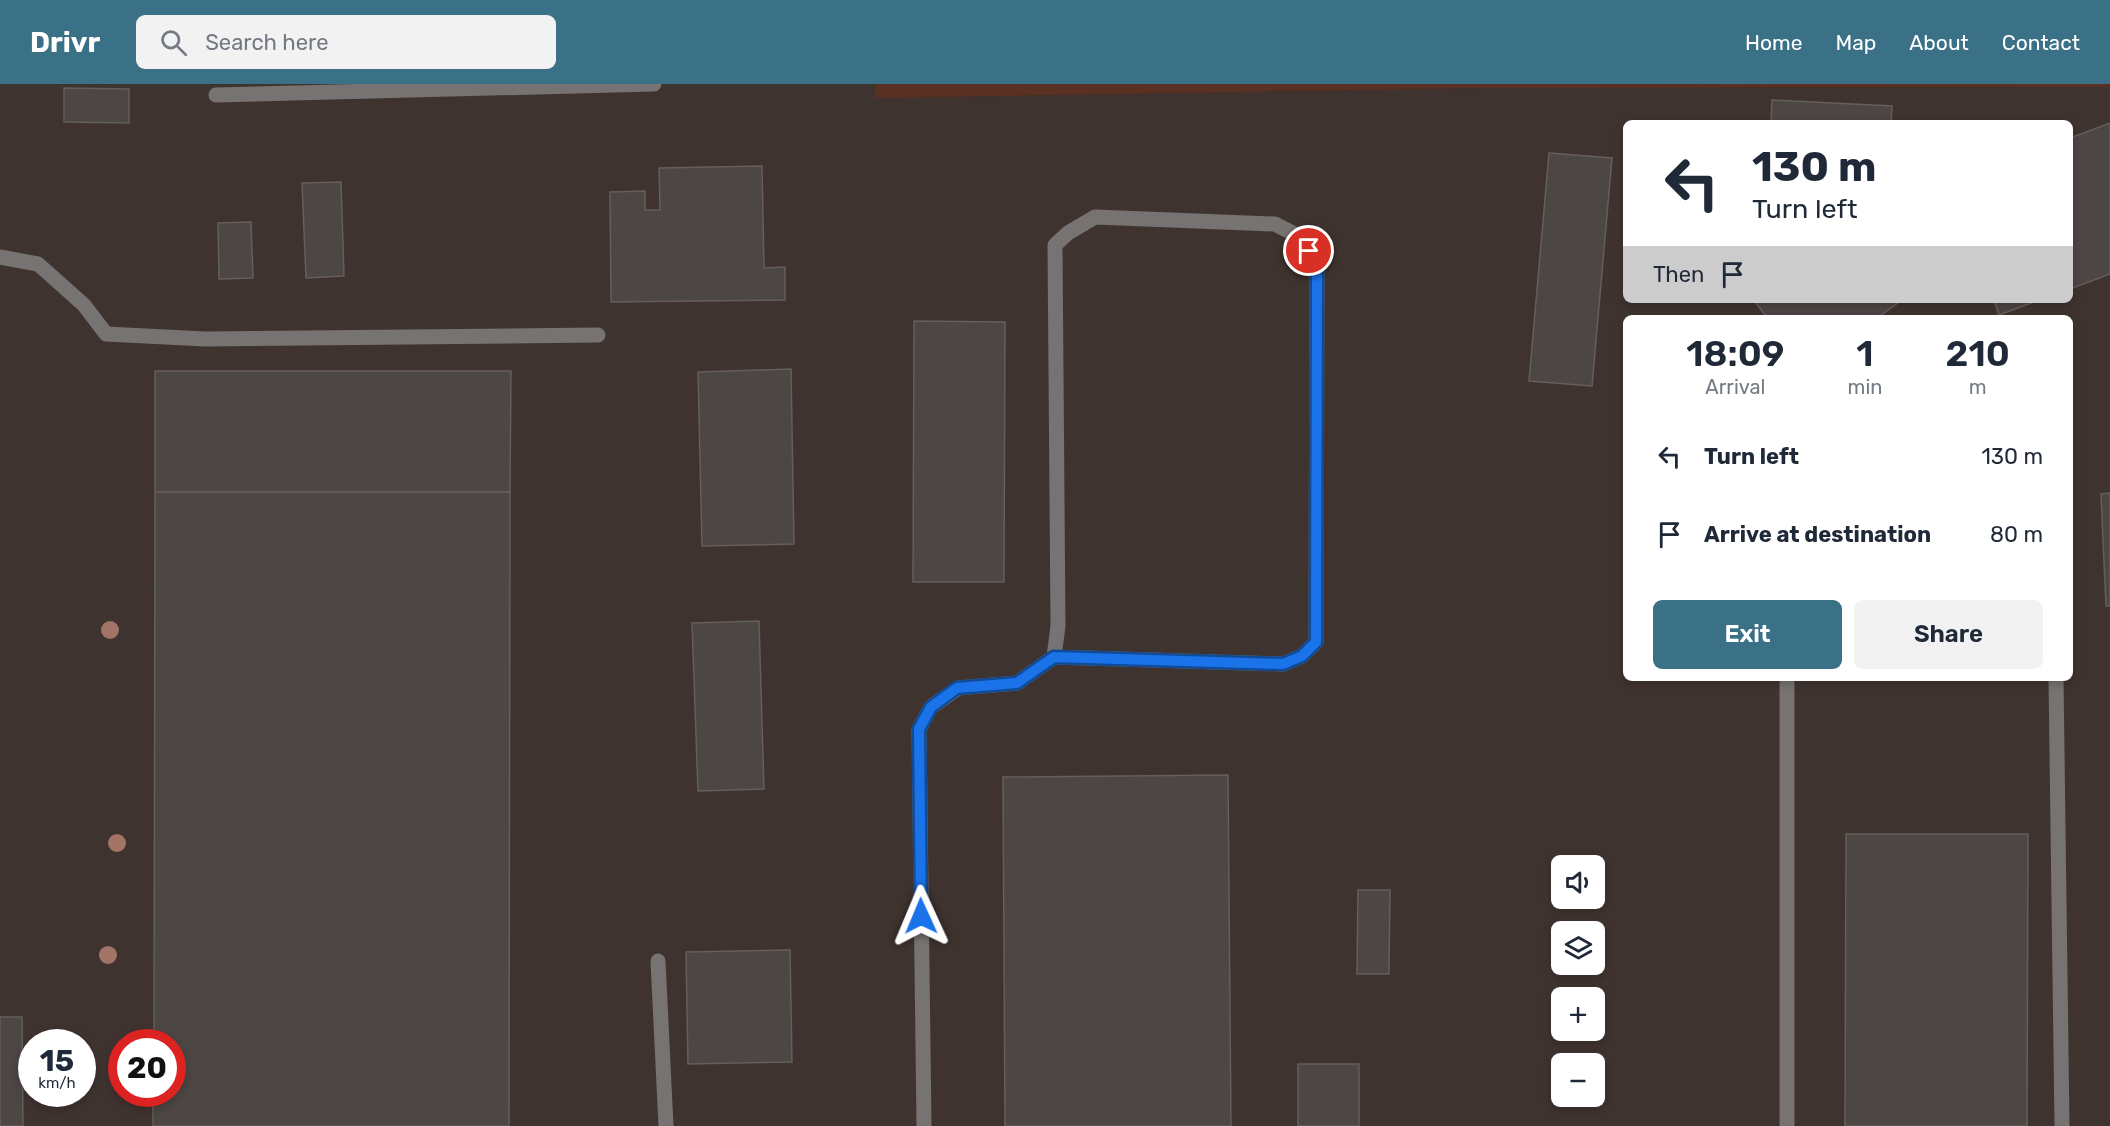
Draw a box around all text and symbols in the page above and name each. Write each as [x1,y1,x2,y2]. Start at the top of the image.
search box [136,15,556,69]
text: Drivr [30,26,100,59]
icon: search [157,26,190,59]
text: Search here [205,29,329,56]
text: Home [1745,30,1802,55]
text: Map [1835,30,1876,55]
text: About [1909,30,1969,55]
text: Contact [2002,30,2080,55]
text: 130 m [1752,142,1877,192]
icon: left [1653,144,1731,222]
text: Turn left [1752,193,1857,225]
pin [1283,225,1334,276]
icon: arrive [1292,234,1325,267]
icon: arrive [1716,258,1749,291]
text: Then [1653,261,1704,288]
text: 18:09 [1686,332,1784,375]
text: 1 [1856,332,1874,375]
text: 210 [1946,332,2010,375]
text: Arrival [1705,375,1765,399]
text: min [1848,375,1882,399]
text: m [1969,375,1987,399]
icon: left [1653,440,1686,473]
text: Turn left [1704,443,1799,470]
text: 130 m [1981,443,2043,470]
icon: arrive [1653,518,1686,551]
text: Arrive at destination [1704,521,1931,548]
text: 80 m [1990,521,2043,548]
button: Exit [1653,600,1842,669]
button: Share [1854,600,2043,669]
map controls [1551,855,1605,1107]
button: sound [1551,855,1605,909]
position arrow [889,884,953,948]
button: layers [1551,921,1605,975]
button: + [1551,987,1605,1041]
speed limit sign: 20 [108,1029,186,1107]
text: 15 [40,1043,74,1079]
button: − [1551,1053,1605,1107]
text: km/h [38,1074,76,1092]

